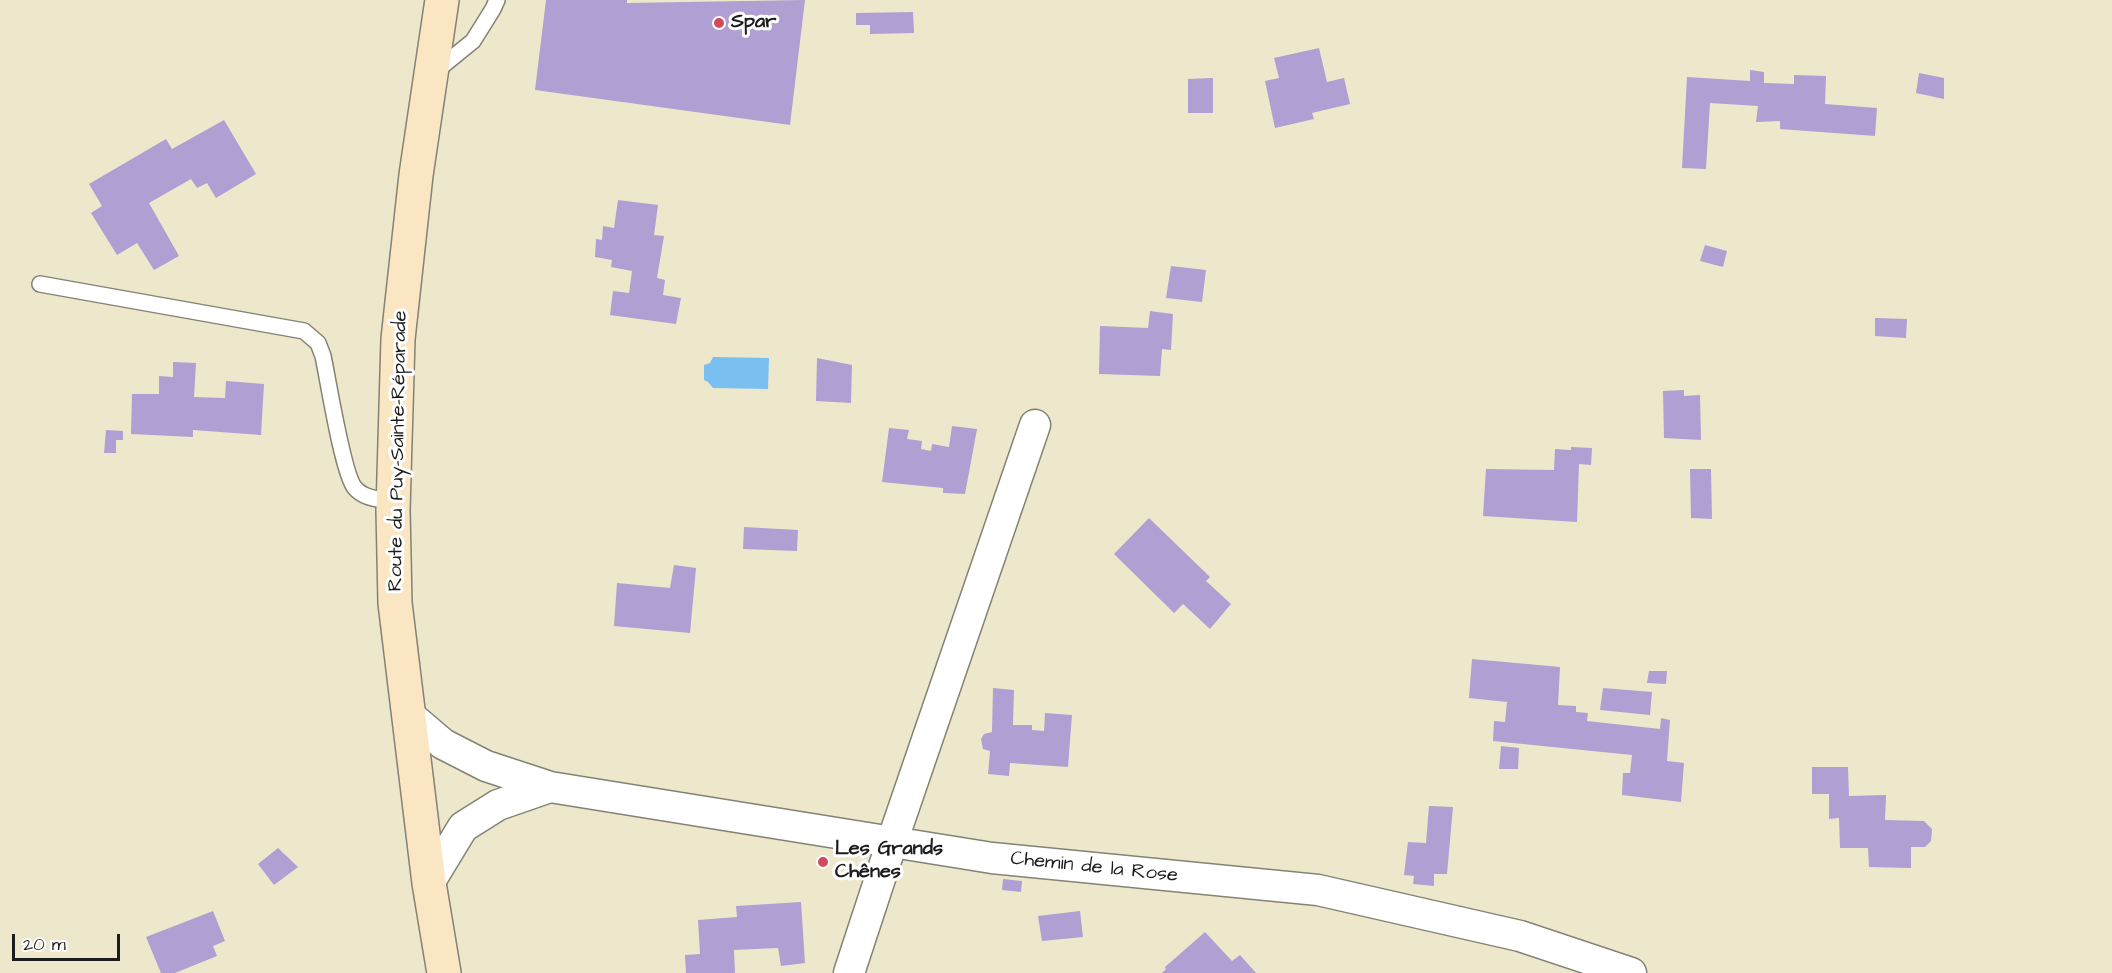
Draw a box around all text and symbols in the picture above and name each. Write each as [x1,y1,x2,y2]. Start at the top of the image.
place label: Spar [731,11,776,35]
marker: Spar [712,16,726,30]
street label: Route du Puy-Sainte-Réparade [385,310,413,592]
place label: Les Grands Chênes [835,838,943,885]
street label: Chemin de la Rose [1009,847,1179,889]
marker: Les Grands Chênes [816,855,830,869]
scale bar [15,922,123,960]
text: 20 m [23,932,66,957]

